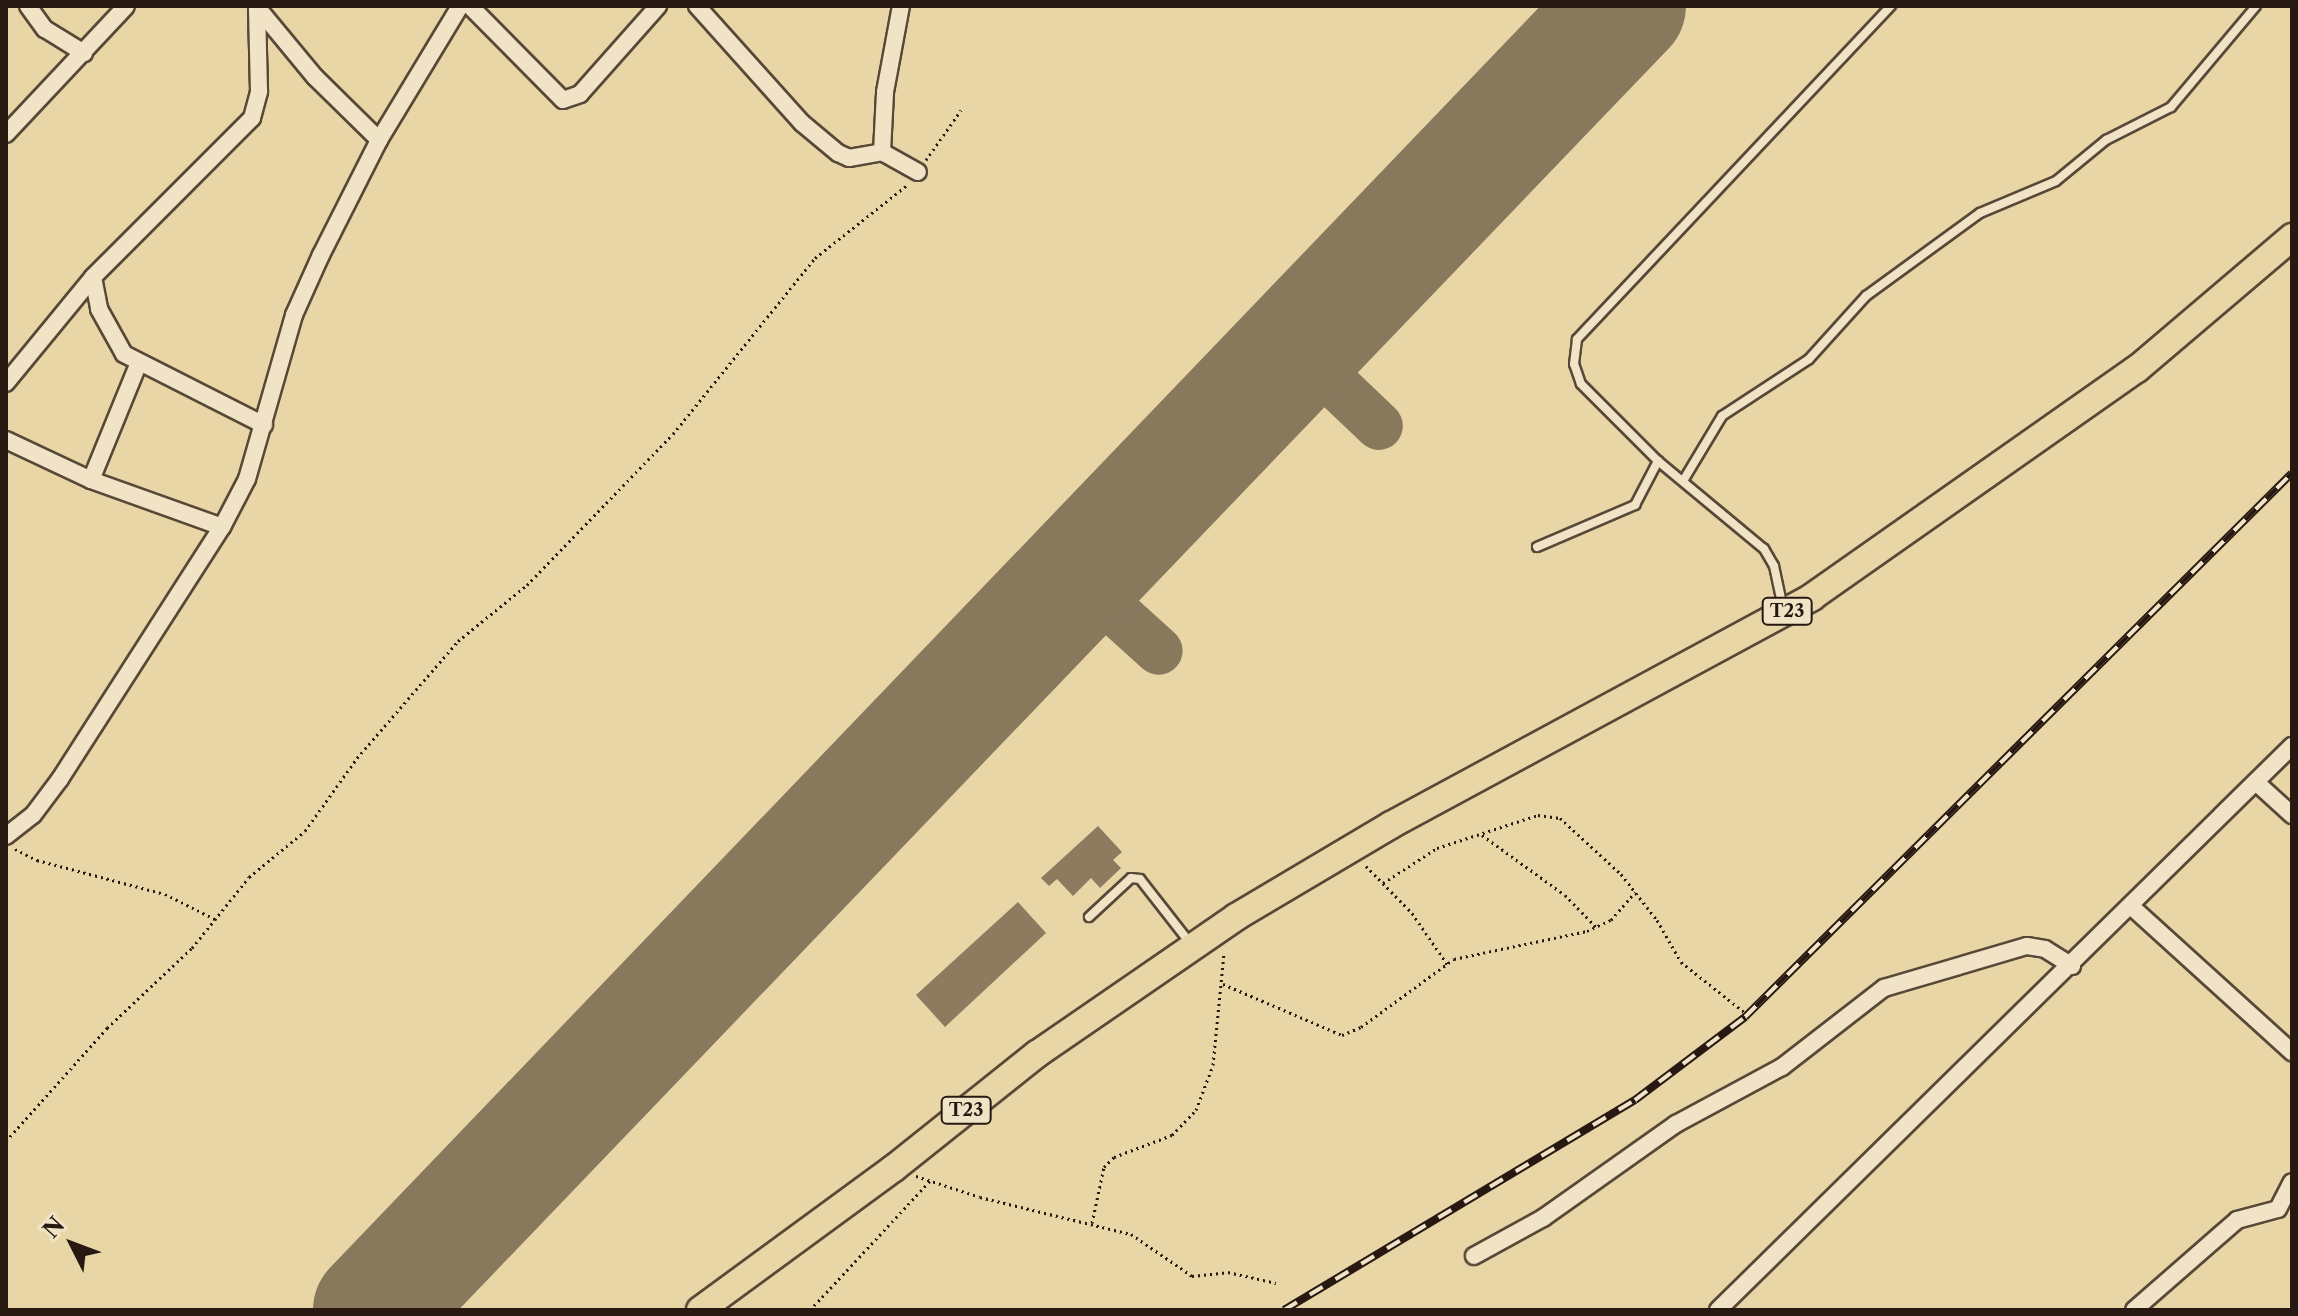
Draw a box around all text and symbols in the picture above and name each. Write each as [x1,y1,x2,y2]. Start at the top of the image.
road number: T23 [1761,597,1813,625]
road number: T23 [940,1096,992,1124]
north arrow [32,1204,112,1284]
text: N [37,1211,70,1244]

